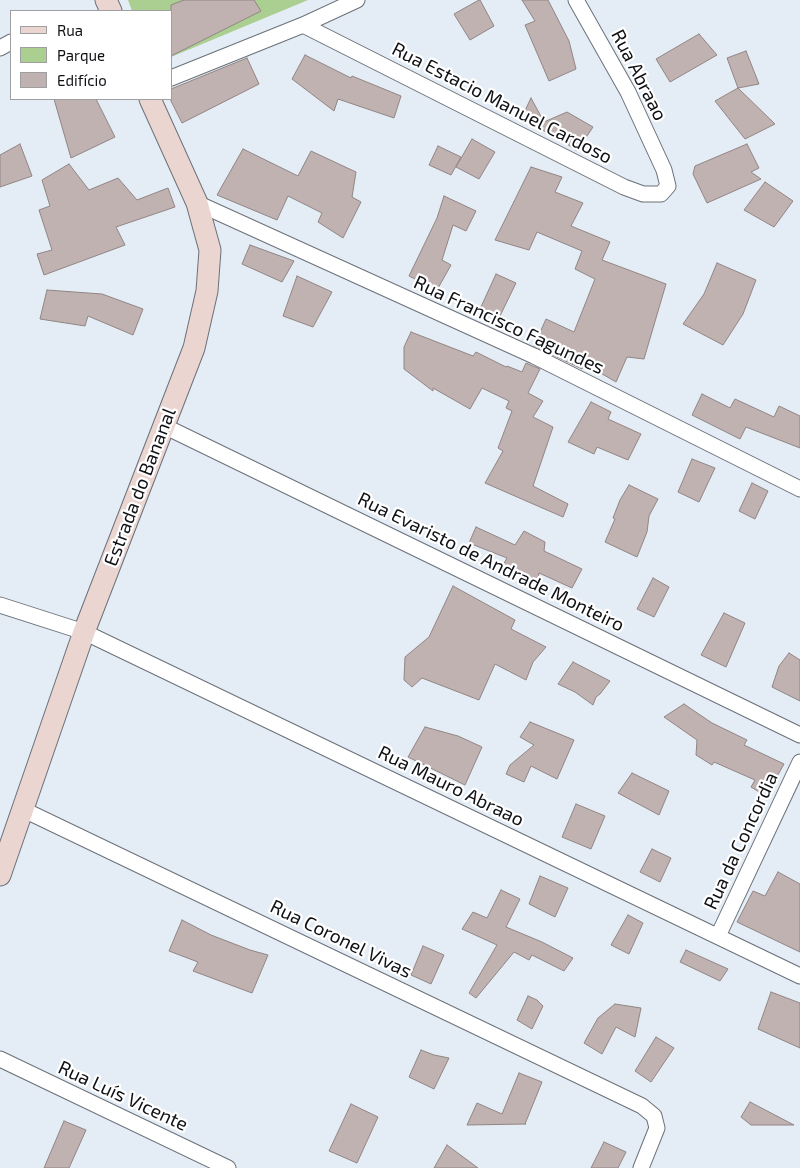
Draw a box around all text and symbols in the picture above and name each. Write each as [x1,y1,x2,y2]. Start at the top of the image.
legend [10,10,172,100]
text: Rua [57,21,83,39]
street label: Rua Abraao [606,26,672,124]
street label: Rua Estacio Manuel Cardoso [388,37,616,169]
text: Parque [57,46,105,64]
text: Edifício [57,71,107,89]
street label: Rua Francisco Fagundes [410,271,608,379]
street label: Estrada do Bananal [99,405,181,569]
street label: Rua Evaristo de Andrade Monteiro [354,487,628,637]
street label: Rua Mauro Abraao [374,741,528,831]
street label: Rua da Concordia [699,769,783,913]
street label: Rua Coronel Vivas [267,895,415,983]
street label: Rua Luís Vicente [54,1056,192,1136]

